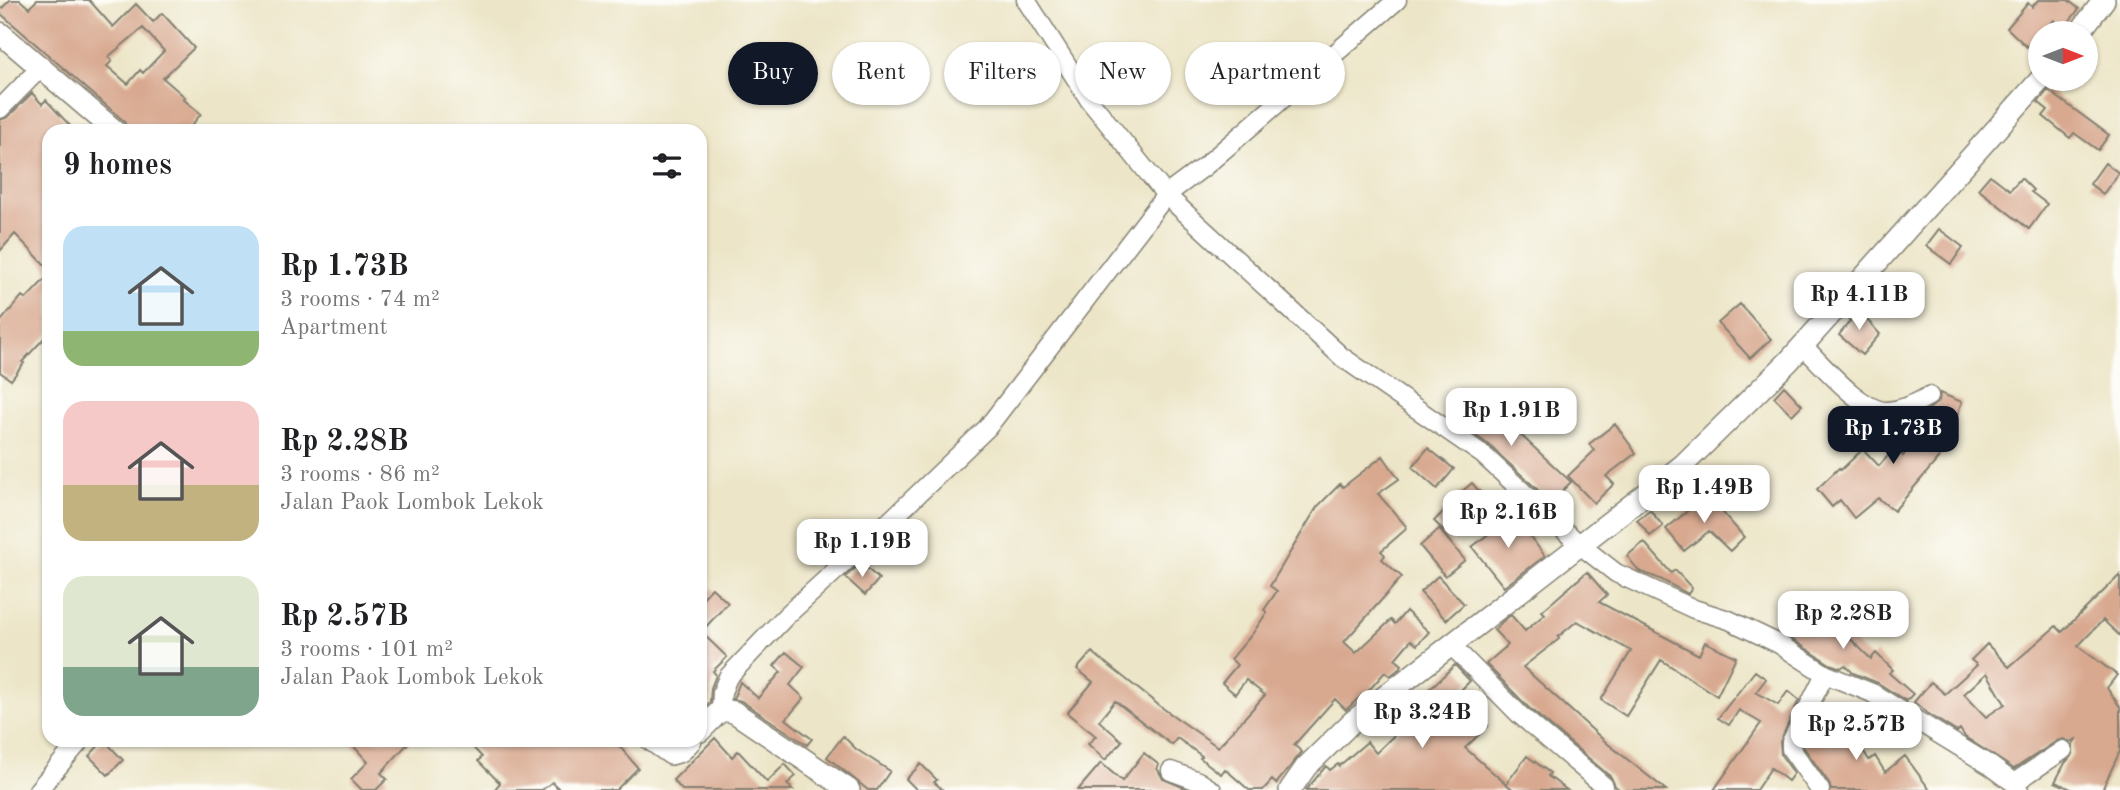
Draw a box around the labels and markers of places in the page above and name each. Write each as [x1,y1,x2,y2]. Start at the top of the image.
pin: Rp 4.11B [1787,272,1931,332]
pin: Rp 1.91B [1439,388,1583,448]
pin: Rp 1.73B [1821,406,1965,466]
pin: Rp 1.49B [1632,466,1776,525]
pin: Rp 2.16B [1436,490,1580,550]
pin: Rp 1.19B [790,520,934,579]
pin: Rp 2.28B [1771,592,1915,651]
pin: Rp 3.24B [1350,690,1494,750]
pin: Rp 2.57B [1784,702,1928,762]

